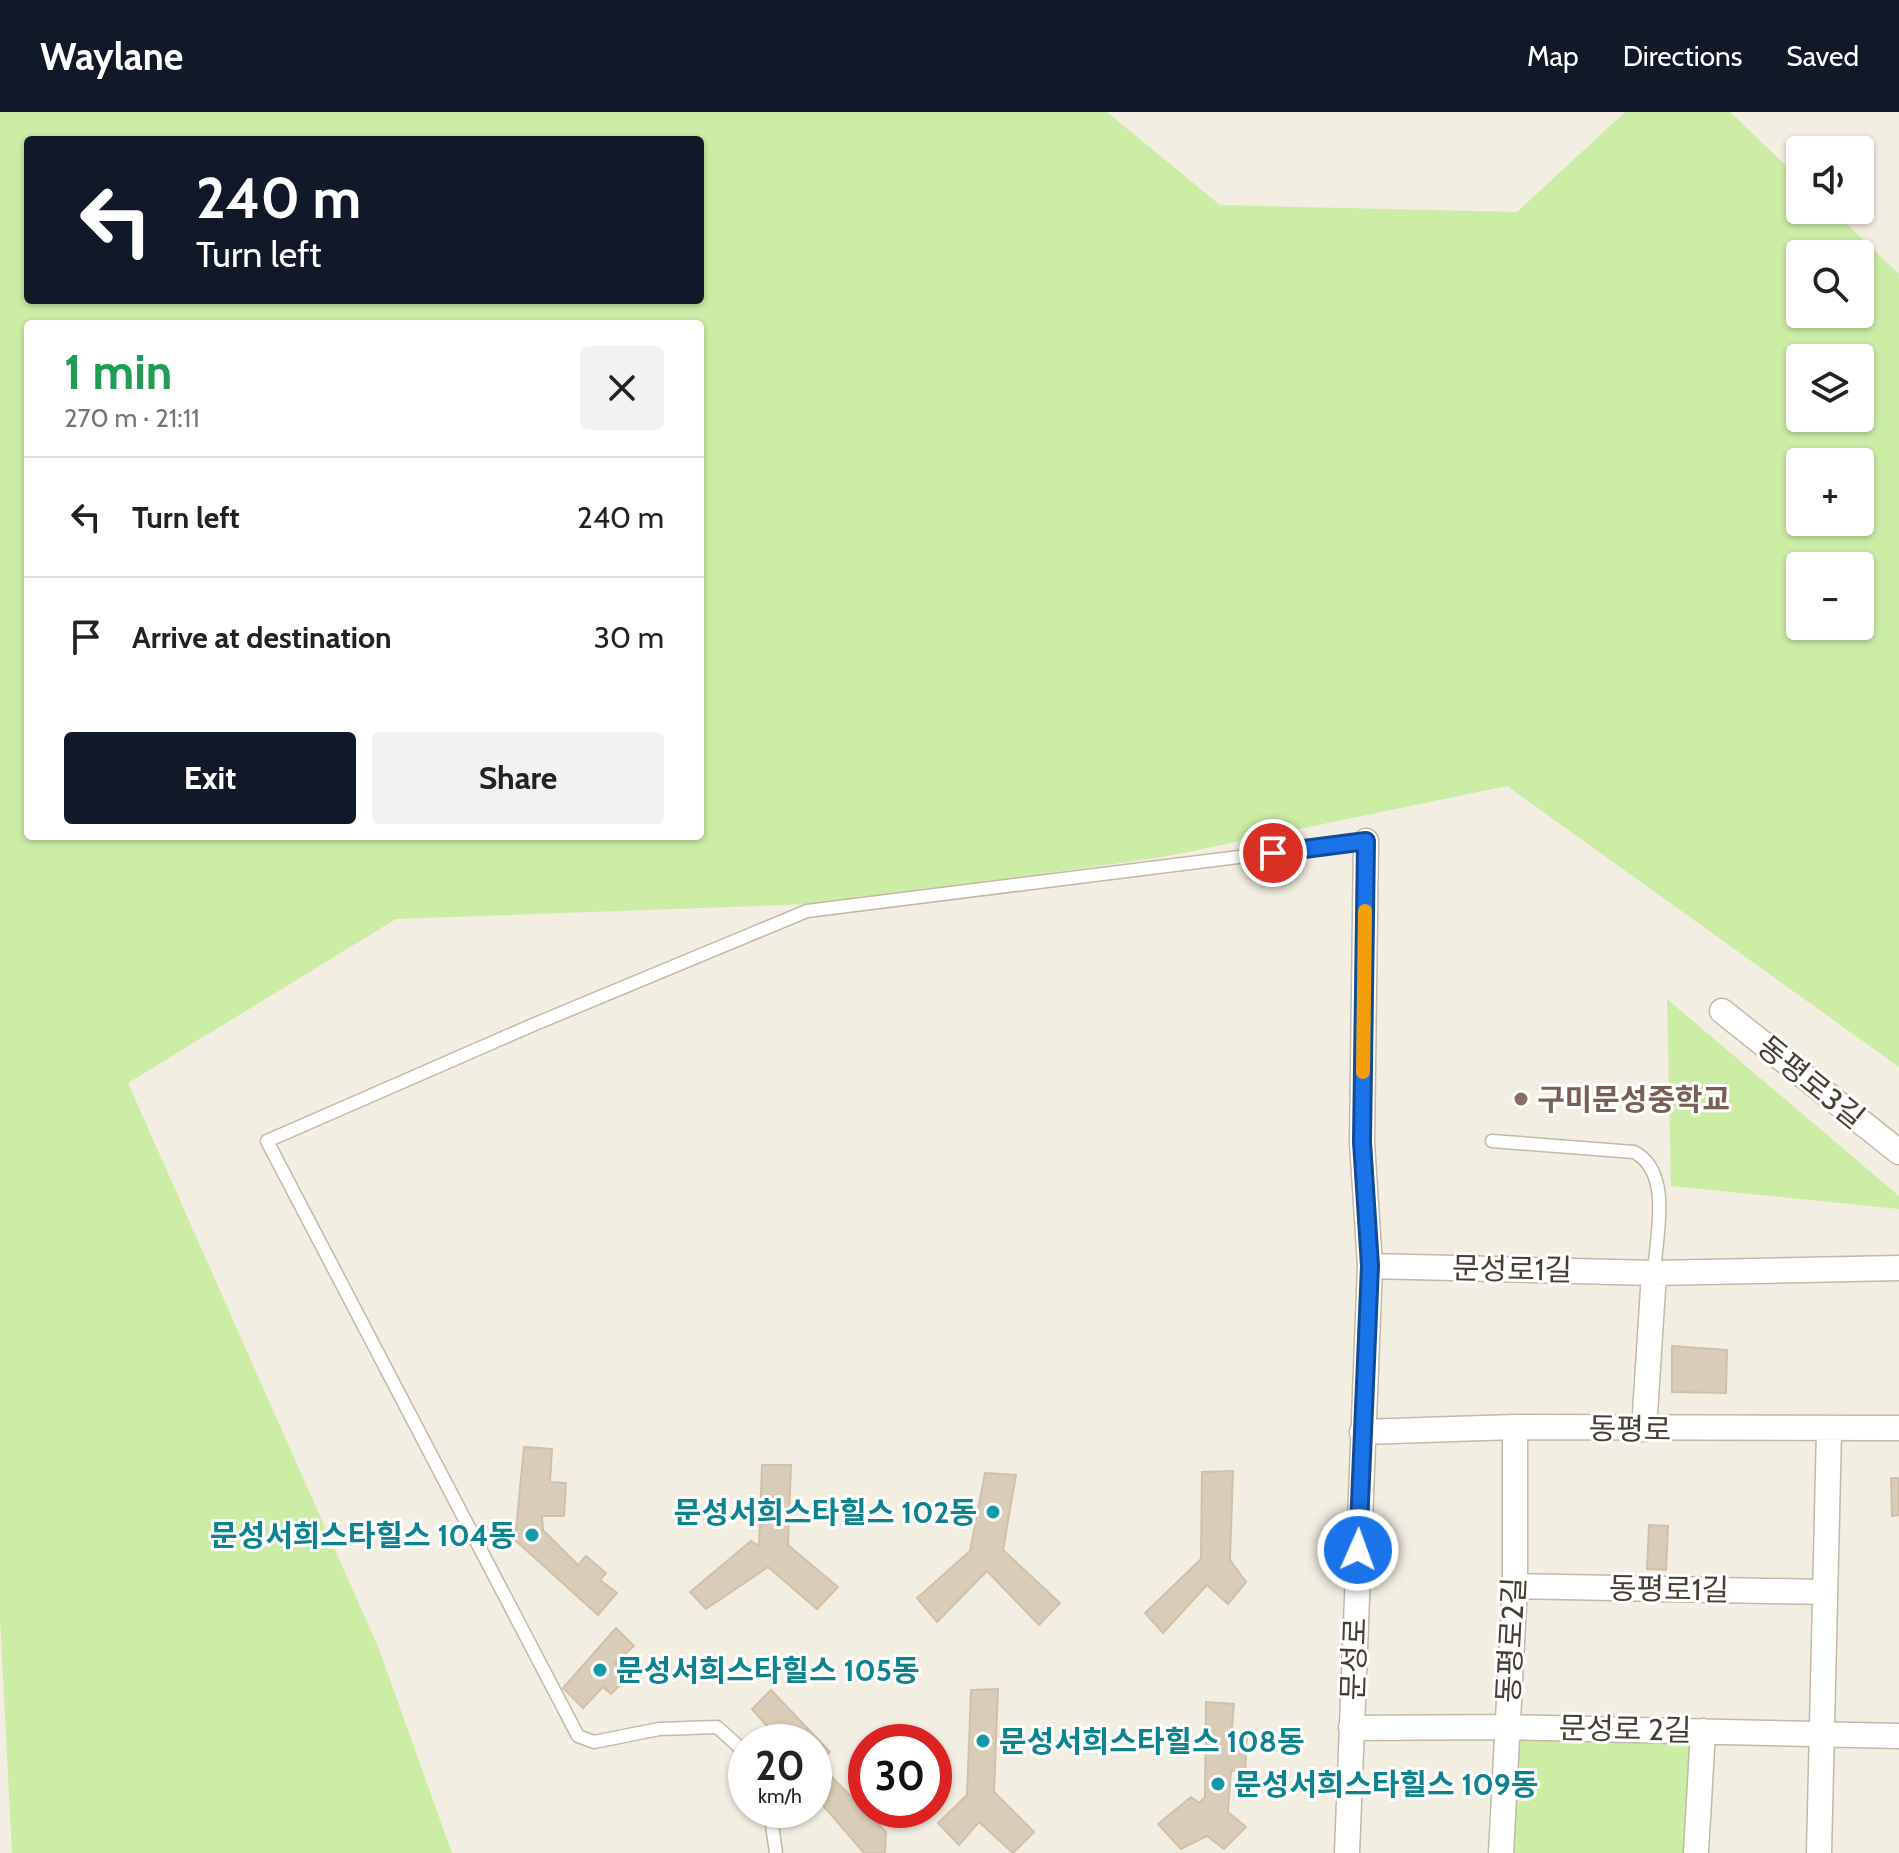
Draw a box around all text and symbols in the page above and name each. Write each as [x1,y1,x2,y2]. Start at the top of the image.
text: Waylane [40,33,183,80]
text: Map [1527,39,1579,73]
text: Directions [1623,39,1742,73]
text: Saved [1786,39,1859,73]
map controls [1786,136,1874,640]
button: sound [1786,136,1874,224]
text: 240 m [196,164,361,232]
icon: left [64,168,168,272]
text: Turn left [196,232,321,276]
button: search [1786,240,1874,328]
text: 1 min [64,343,172,401]
button: layers [1786,344,1874,432]
button: close [580,346,664,430]
text: 270 m · 21:11 [64,402,200,434]
button: + [1786,448,1874,536]
icon: left [64,495,108,539]
text: Turn left [132,499,240,536]
text: 240 m [577,499,664,536]
button: − [1786,552,1874,640]
icon: arrive [64,615,108,659]
text: Arrive at destination [132,619,392,656]
text: 30 m [594,619,664,656]
button: Exit [64,732,356,824]
button: Share [372,732,664,824]
pin [1239,819,1307,887]
icon: arrive [1251,831,1295,875]
street label: 동평로3길 [1750,1028,1872,1136]
place label: 구미문성중학교 [1537,1081,1730,1118]
marker: 구미문성중학교 [1512,1090,1530,1108]
street label: 문성로1길 [1452,1249,1572,1289]
street label: 동평로 [1588,1410,1672,1448]
place label: 문성서희스타힐스 102동 [674,1494,977,1531]
marker: 문성서희스타힐스 102동 [984,1503,1002,1521]
position arrow [1316,1508,1400,1592]
place label: 문성서희스타힐스 104동 [210,1517,516,1554]
marker: 문성서희스타힐스 104동 [523,1526,541,1544]
street label: 동평로1길 [1609,1569,1729,1609]
street label: 동평로2길 [1489,1576,1533,1704]
street label: 문성로 [1334,1617,1374,1701]
place label: 문성서희스타힐스 105동 [616,1652,920,1689]
marker: 문성서희스타힐스 105동 [591,1661,609,1679]
street label: 문성로 2길 [1558,1709,1692,1749]
place label: 문성서희스타힐스 108동 [999,1723,1305,1760]
speed limit sign: 30 [848,1724,952,1828]
marker: 문성서희스타힐스 108동 [974,1732,992,1750]
text: 20 [755,1741,805,1790]
place label: 문성서희스타힐스 109동 [1234,1766,1538,1803]
marker: 문성서희스타힐스 109동 [1209,1775,1227,1793]
text: km/h [758,1784,802,1808]

